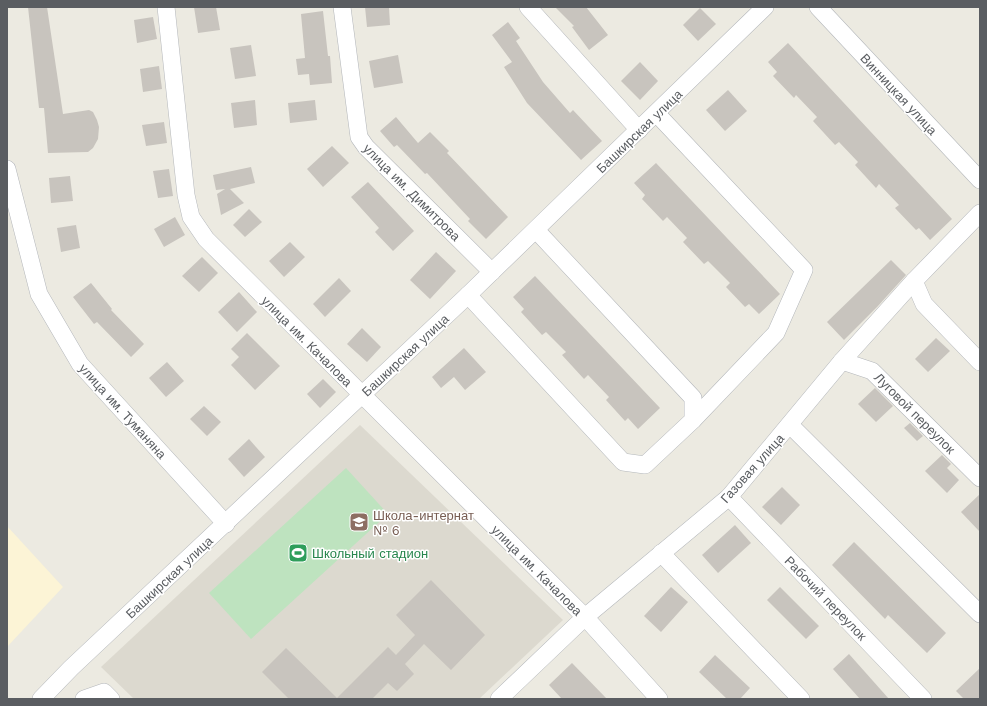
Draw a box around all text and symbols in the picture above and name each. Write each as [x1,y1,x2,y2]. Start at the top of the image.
street label: Винницкая улица [857,51,941,139]
street label: Башкирская улица [593,86,686,176]
street label: улица им. Димитрова [360,141,464,244]
street label: улица им. Качалова [258,293,356,390]
street label: Башкирская улица [359,311,452,399]
street label: улица им. Туманяна [76,361,170,462]
street label: Луговой переулок [871,370,958,457]
street label: Газовая улица [717,430,788,506]
place label: Школа-интернат № 6 [373,508,474,538]
school or university icon: Школа-интернат № 6 [348,511,370,533]
street label: улица им. Качалова [488,522,586,619]
street label: Башкирская улица [123,533,216,621]
sports icon: Школьный стадион [287,542,309,564]
place label: Школьный стадион [312,546,428,561]
street label: Рабочий переулок [782,553,870,644]

